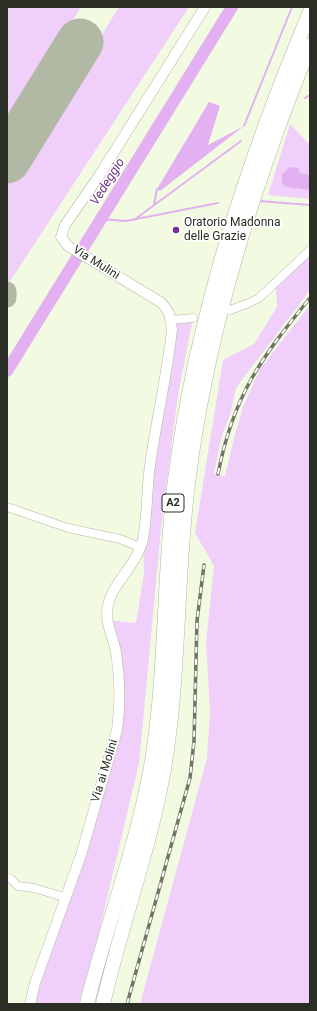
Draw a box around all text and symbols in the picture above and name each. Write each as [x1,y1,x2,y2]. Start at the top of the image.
water label: Vedeggio [87,156,129,208]
place label: Oratorio Madonna delle Grazie [184,216,280,244]
marker: Oratorio Madonna delle Grazie [171,225,181,235]
street label: Via Mulini [70,243,122,283]
road number: A2 [162,494,184,512]
street label: Via ai Molini [89,738,121,804]

